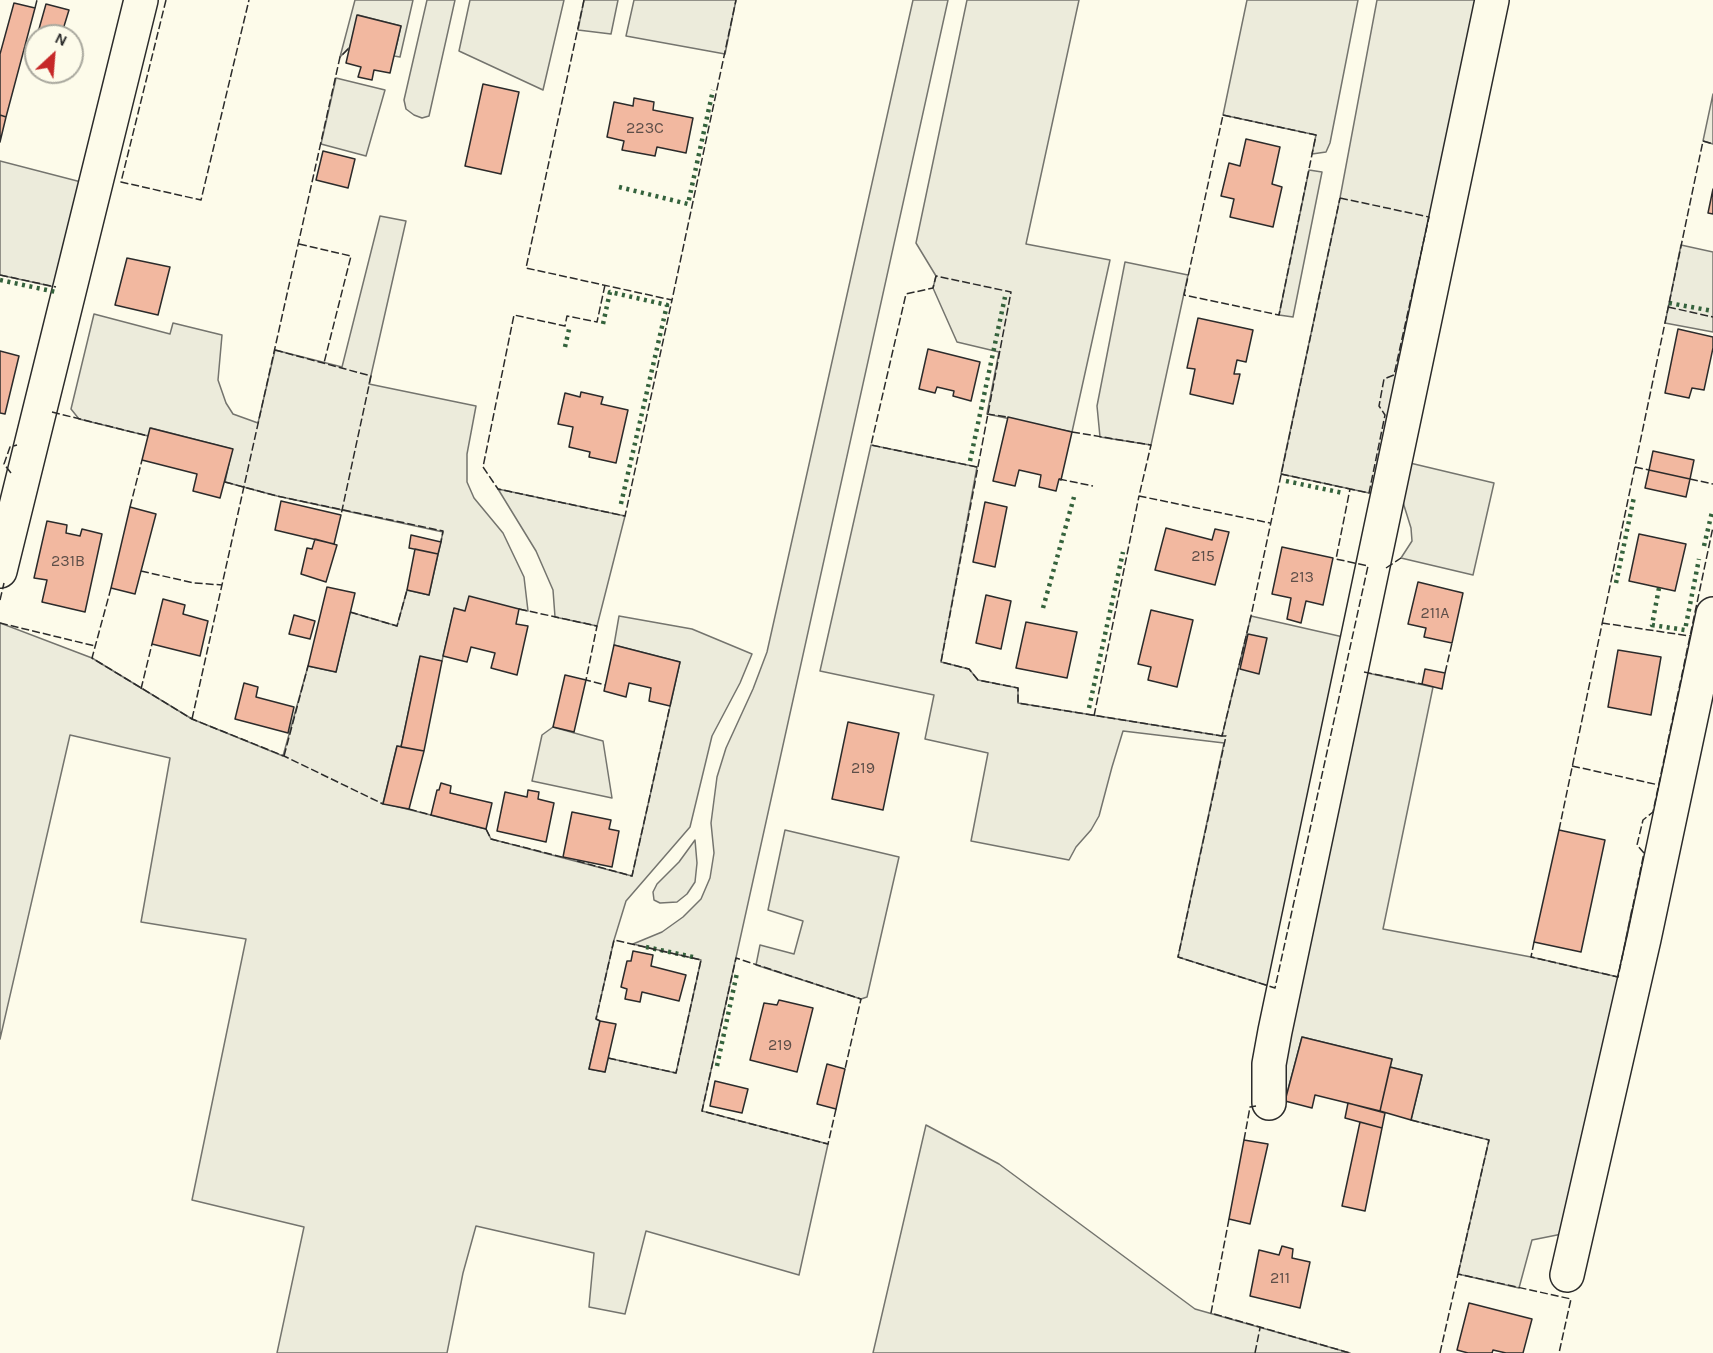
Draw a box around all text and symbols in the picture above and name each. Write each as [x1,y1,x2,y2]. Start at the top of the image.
north arrow [24,24,84,84]
text: N [52,28,71,50]
house number: 223C [626,118,664,138]
house number: 215 [1191,546,1215,566]
house number: 231B [51,551,85,571]
house number: 213 [1290,567,1314,587]
house number: 211A [1420,603,1450,623]
house number: 219 [851,758,875,778]
house number: 219 [768,1035,792,1055]
house number: 211 [1270,1268,1290,1288]

